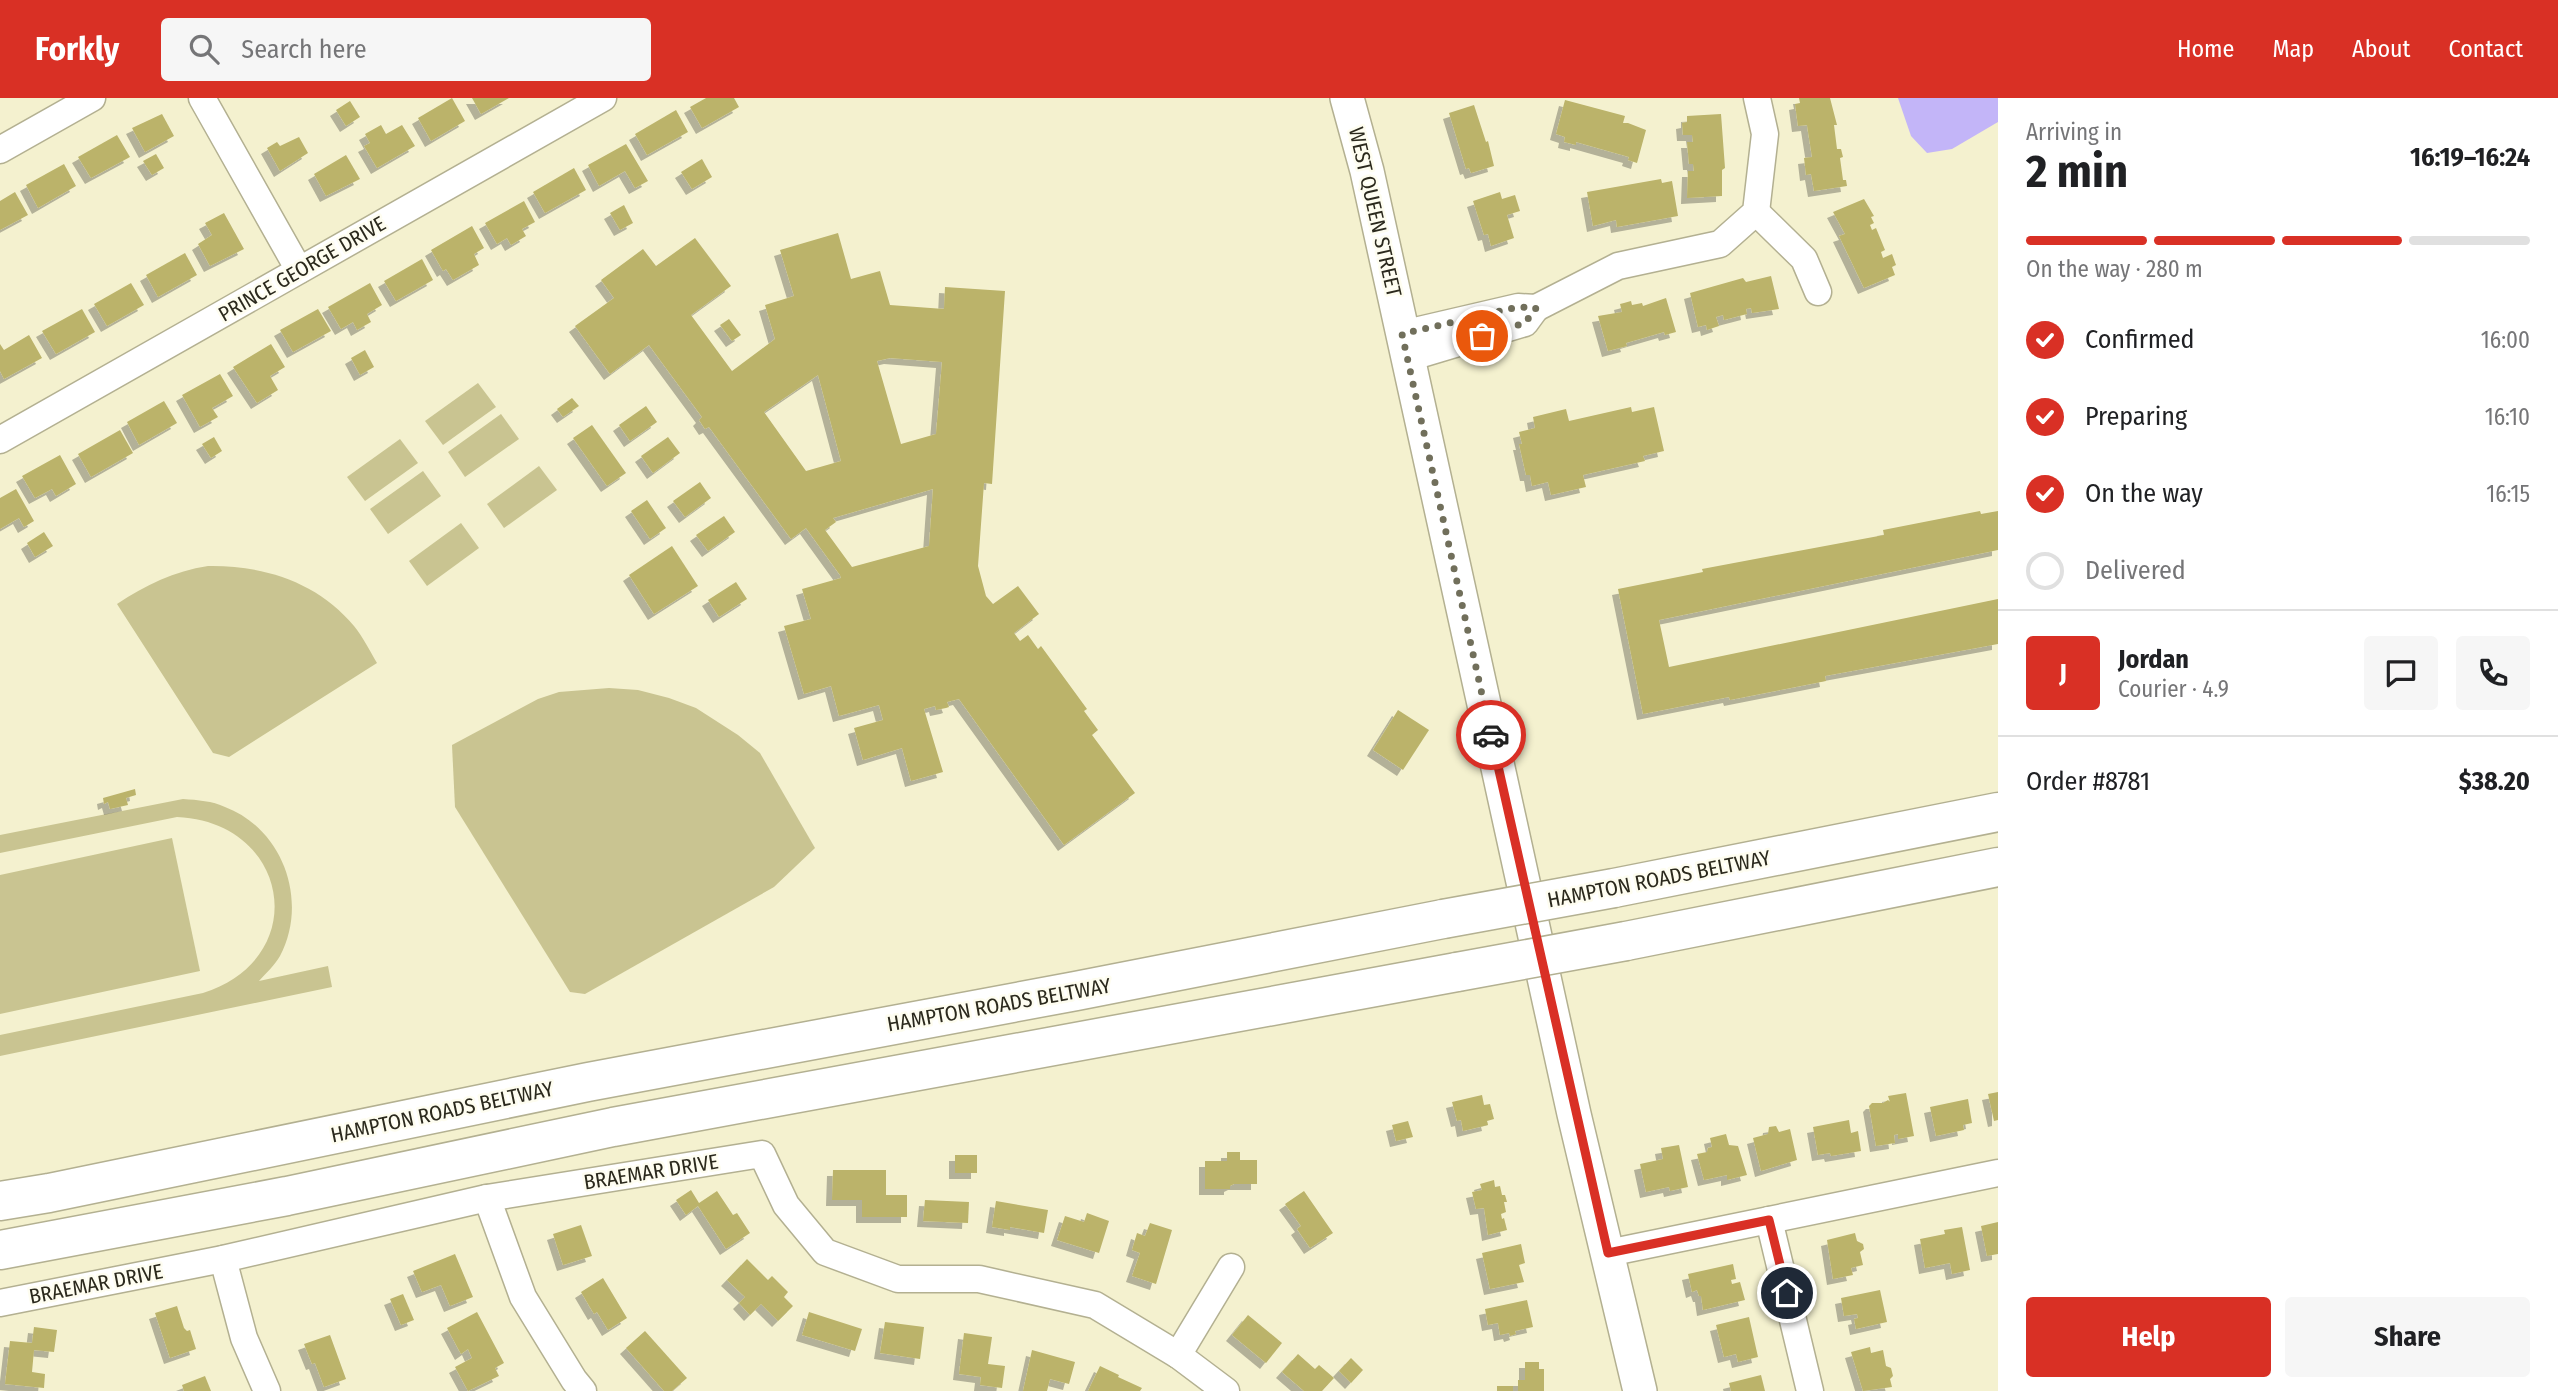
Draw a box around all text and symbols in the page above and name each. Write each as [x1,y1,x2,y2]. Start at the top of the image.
search box [161,18,651,81]
text: Forkly [35,29,119,69]
icon: search [185,30,223,68]
text: Search here [241,34,367,65]
text: Home [2177,35,2234,63]
text: Map [2272,35,2314,63]
text: About [2352,35,2410,63]
text: Contact [2448,35,2523,63]
text: Arriving in [2026,118,2122,146]
street label: WEST QUEEN STREET [1343,125,1407,300]
text: 16:19–16:24 [2410,142,2530,173]
text: 2 min [2026,144,2128,199]
street label: PRINCE GEORGE DRIVE [214,210,390,327]
text: On the way · 280 m [2026,255,2203,283]
pin [1452,306,1512,366]
icon: bag [1463,317,1501,355]
icon: check [2026,321,2064,359]
text: Confirmed [2085,324,2195,355]
text: 16:00 [2481,326,2530,354]
icon: check [2026,398,2064,436]
text: Preparing [2085,401,2187,432]
text: 16:10 [2485,403,2530,431]
icon: check [2026,475,2064,513]
text: On the way [2085,478,2203,509]
text: 16:15 [2486,480,2530,508]
text: Delivered [2085,555,2186,586]
button: chat [2364,636,2438,710]
button: phone [2456,636,2530,710]
text: Jordan [2118,644,2189,675]
text: J [2059,658,2067,689]
text: Courier · 4.9 [2118,675,2229,703]
courier [1456,700,1526,770]
icon: car [1472,716,1510,754]
text: Order #8781 [2026,766,2150,797]
text: $38.20 [2459,766,2530,797]
street label: HAMPTON ROADS BELTWAY [1545,845,1773,913]
street label: HAMPTON ROADS BELTWAY [885,972,1113,1037]
street label: HAMPTON ROADS BELTWAY [328,1076,556,1148]
street label: BRAEMAR DRIVE [582,1149,720,1195]
street label: BRAEMAR DRIVE [27,1258,165,1310]
pin [1757,1263,1817,1323]
icon: home [1768,1274,1806,1312]
button: Help [2026,1297,2271,1377]
button: Share [2285,1297,2530,1377]

